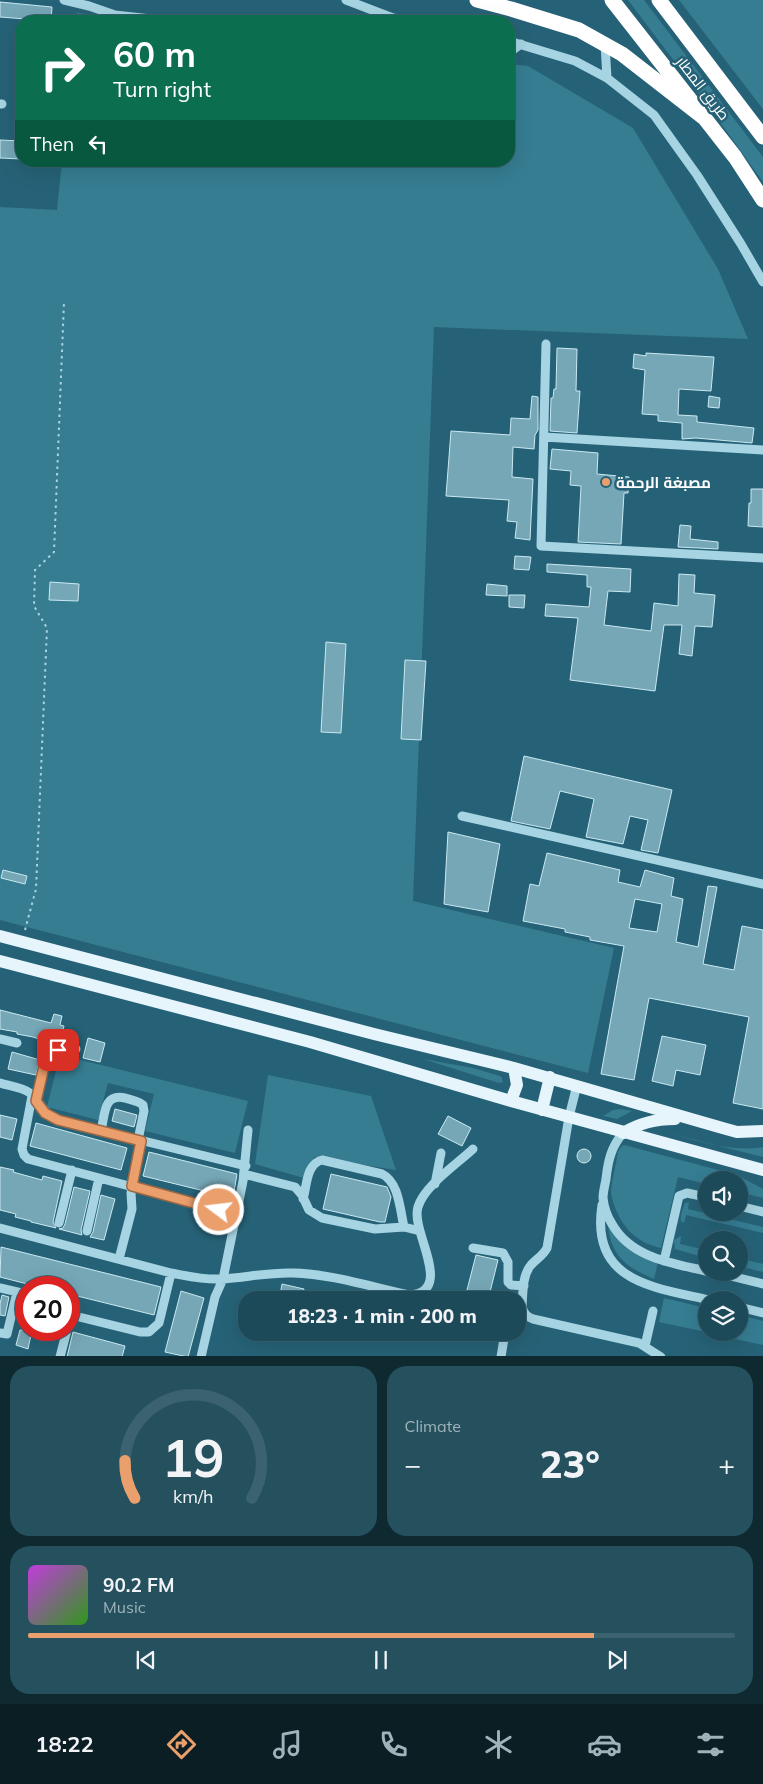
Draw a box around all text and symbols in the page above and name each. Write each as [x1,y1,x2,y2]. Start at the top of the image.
text: 60 m [113,32,196,76]
icon: right [30,35,95,100]
street label: طريق المطار [671,51,734,124]
text: Turn right [113,75,211,103]
icon: left [84,130,112,158]
text: Then [30,132,74,156]
place label: مصبغة الرحمة [616,473,711,492]
marker: مصبغة الرحمة [600,476,612,488]
pin [37,1029,79,1071]
icon: arrive [44,1036,72,1064]
map controls [698,1171,748,1341]
button: sound [698,1171,748,1221]
position arrow [192,1183,244,1235]
button: search [698,1231,748,1281]
speed limit sign: 20 [15,1276,80,1341]
button: layers [698,1291,748,1341]
text: 18:23 · 1 min · 200 m [287,1304,477,1328]
text: Climate [405,1416,461,1436]
text: 19 [162,1425,224,1490]
text: 23° [540,1440,600,1488]
text: − [405,1447,421,1482]
text: + [718,1447,735,1482]
text: km/h [173,1485,213,1507]
text: 90.2 FM [103,1573,175,1597]
text: Music [103,1597,146,1617]
icon: previous [132,1646,160,1674]
icon: pause [367,1646,395,1674]
icon: next [603,1646,631,1674]
icon: directions [164,1727,199,1762]
icon: music [270,1727,305,1762]
icon: phone [376,1727,411,1762]
icon: climate [481,1727,516,1762]
icon: car [587,1727,622,1762]
icon: filters [693,1727,728,1762]
text: 18:22 [35,1730,94,1758]

